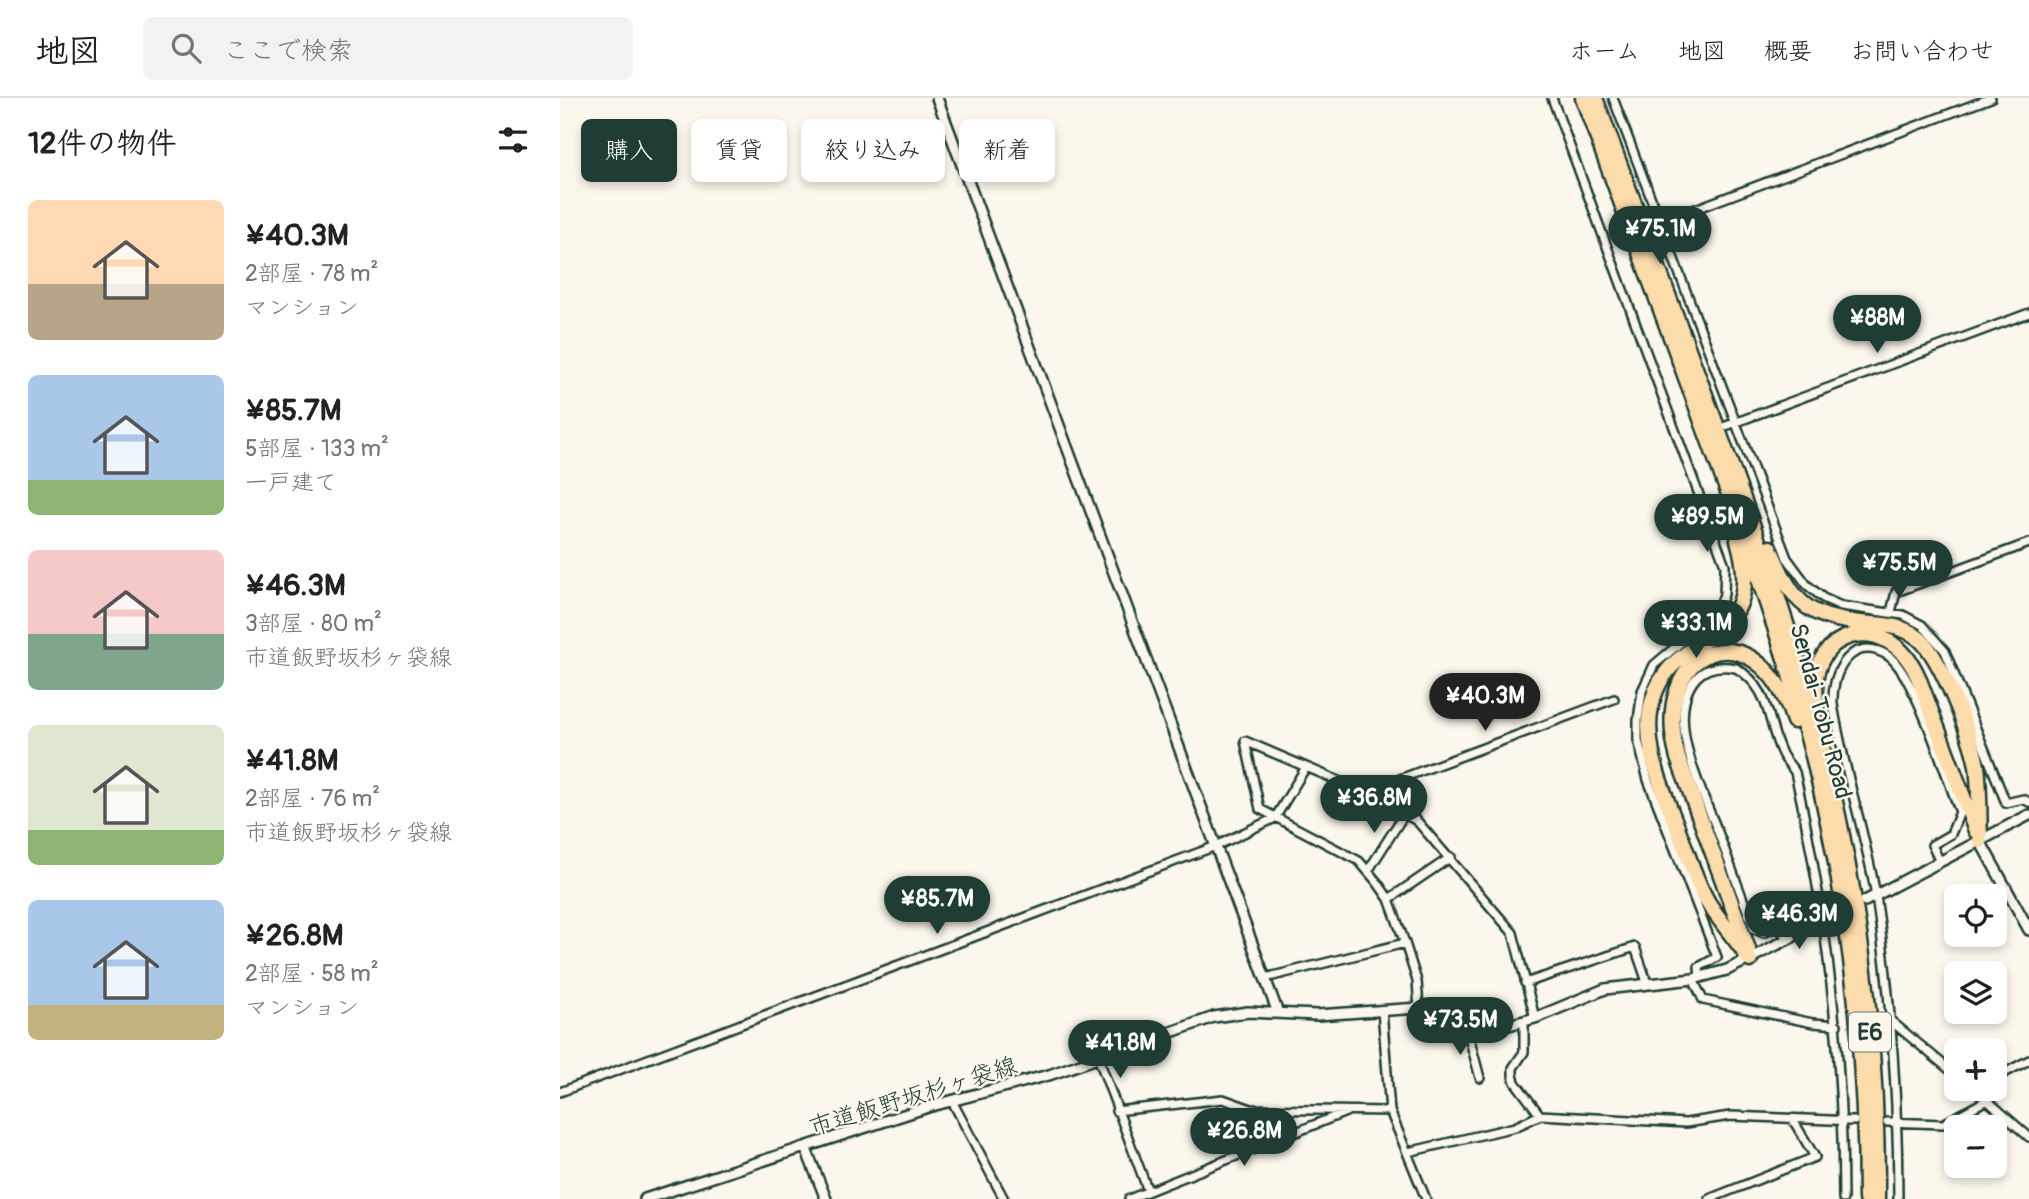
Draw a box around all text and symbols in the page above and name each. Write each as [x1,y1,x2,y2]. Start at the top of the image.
search box [143,17,633,80]
icon: search [167,29,205,67]
text: 地図 [35,31,101,72]
text: ここで検索 [223,35,353,67]
text: ホーム [1569,37,1640,66]
text: 地図 [1678,37,1726,66]
text: 概要 [1764,37,1812,66]
text: お問い合わせ [1850,37,1994,66]
chip: 購入 [581,119,677,182]
chip: 賃貸 [691,119,787,182]
chip: 絞り込み [801,119,945,182]
chip: 新着 [959,119,1055,182]
icon: filters [494,121,532,159]
text: 12件の物件 [28,125,177,162]
pin: ¥75.1M [1603,206,1717,266]
text: ¥75.1M [1624,214,1696,243]
text: ¥40.3M [245,217,349,254]
icon: home [84,228,168,312]
text: 2部屋 · 78 m² [245,259,378,288]
text: マンション [245,293,359,322]
pin: ¥88M [1836,296,1918,355]
text: ¥88M [1849,303,1905,332]
text: ¥85.7M [245,392,341,429]
icon: home [84,403,168,487]
text: 5部屋 · 133 m² [245,434,389,463]
text: 一戸建て [245,468,337,497]
pin: ¥89.5M [1650,494,1764,554]
text: ¥89.5M [1670,502,1744,531]
pin: ¥75.5M [1842,540,1956,600]
text: ¥75.5M [1862,548,1936,577]
text: ¥46.3M [245,567,346,604]
icon: home [84,578,168,662]
pin: ¥33.1M [1639,601,1753,660]
text: ¥33.1M [1660,608,1732,637]
text: 3部屋 · 80 m² [245,609,382,638]
street label: Sendai-Tobu Road [1783,620,1858,802]
text: 市道飯野坂杉ヶ袋線 [245,643,452,672]
pin: ¥40.3M [1428,674,1542,733]
text: ¥40.3M [1445,681,1525,710]
text: ¥41.8M [245,742,338,779]
icon: home [84,753,168,837]
pin: ¥36.8M [1317,776,1431,835]
text: ¥36.8M [1336,783,1412,812]
text: 2部屋 · 76 m² [245,784,380,813]
text: 市道飯野坂杉ヶ袋線 [245,818,452,847]
pin: ¥85.7M [880,876,994,936]
text: ¥85.7M [900,884,974,913]
map controls [1944,884,2007,1178]
button: locate [1944,884,2007,947]
pin: ¥46.3M [1742,892,1856,951]
text: ¥46.3M [1760,899,1838,928]
text: ¥26.8M [245,917,343,954]
icon: home [84,928,168,1012]
text: 2部屋 · 58 m² [245,959,379,988]
button: layers [1944,961,2007,1024]
text: マンション [245,993,359,1022]
pin: ¥73.5M [1403,998,1517,1057]
text: ¥73.5M [1422,1005,1498,1034]
road number: E6 [1849,1012,1891,1051]
pin: ¥41.8M [1063,1020,1177,1080]
text: ¥41.8M [1084,1028,1156,1057]
button: + [1944,1038,2007,1101]
street label: 市道飯野坂杉ヶ袋線 [806,1051,1021,1142]
pin: ¥26.8M [1187,1108,1301,1168]
button: − [1944,1115,2007,1178]
text: ¥26.8M [1206,1116,1282,1145]

